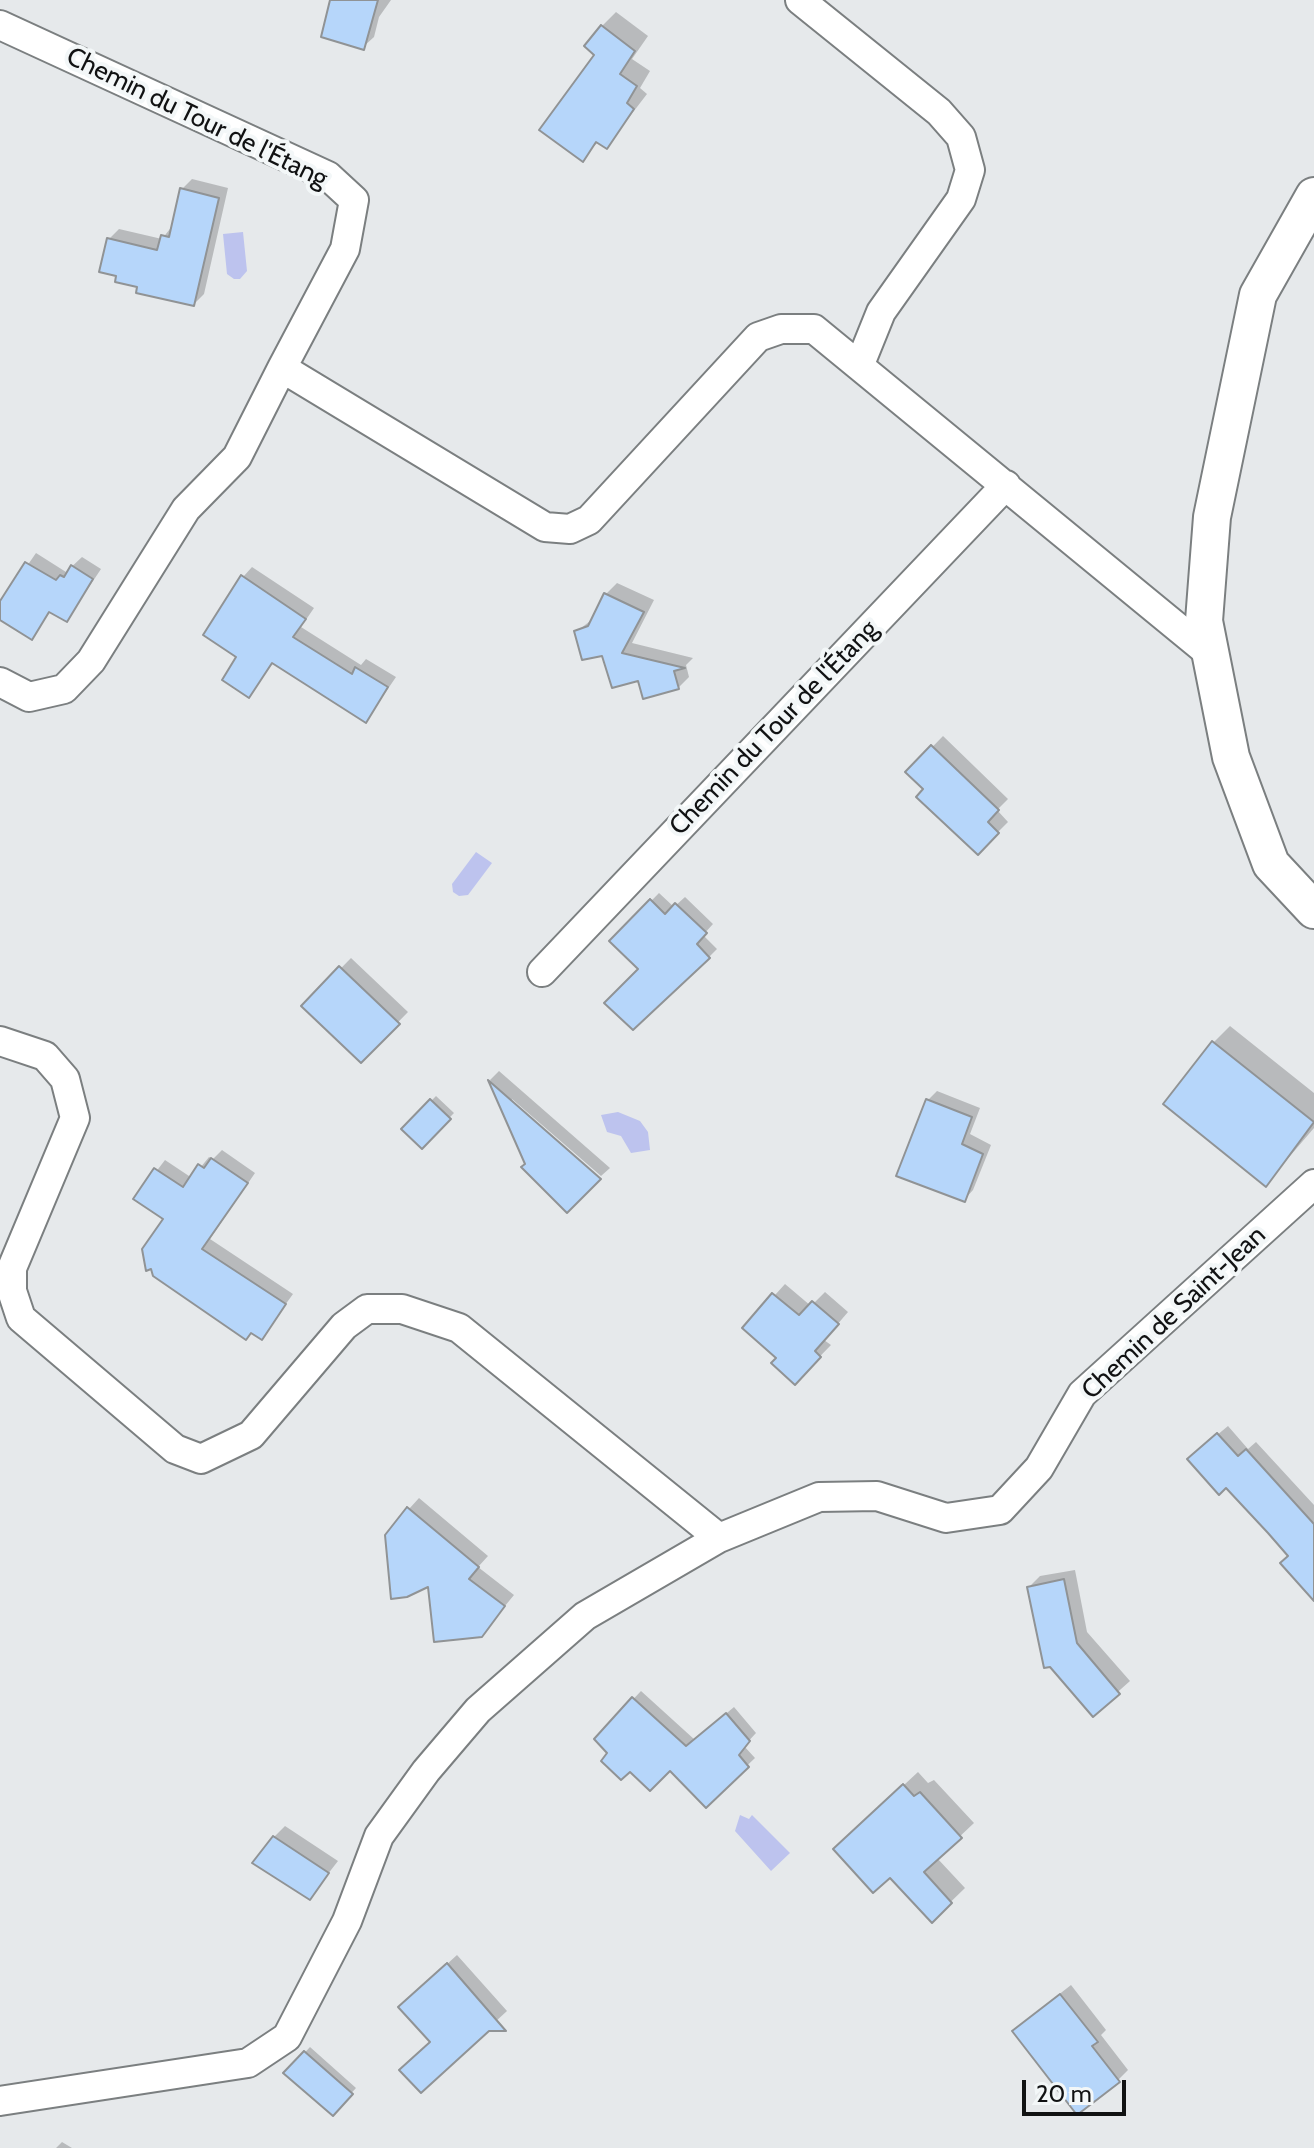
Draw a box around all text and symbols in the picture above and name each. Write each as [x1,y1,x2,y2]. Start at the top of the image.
street label: Chemin du Tour de l'Étang [61,41,333,195]
street label: Chemin du Tour de l'Étang [663,614,885,842]
street label: Chemin de Saint-Jean [1076,1220,1272,1406]
scale bar [1026,2064,1130,2114]
text: 20 m [1036,2079,1092,2108]

